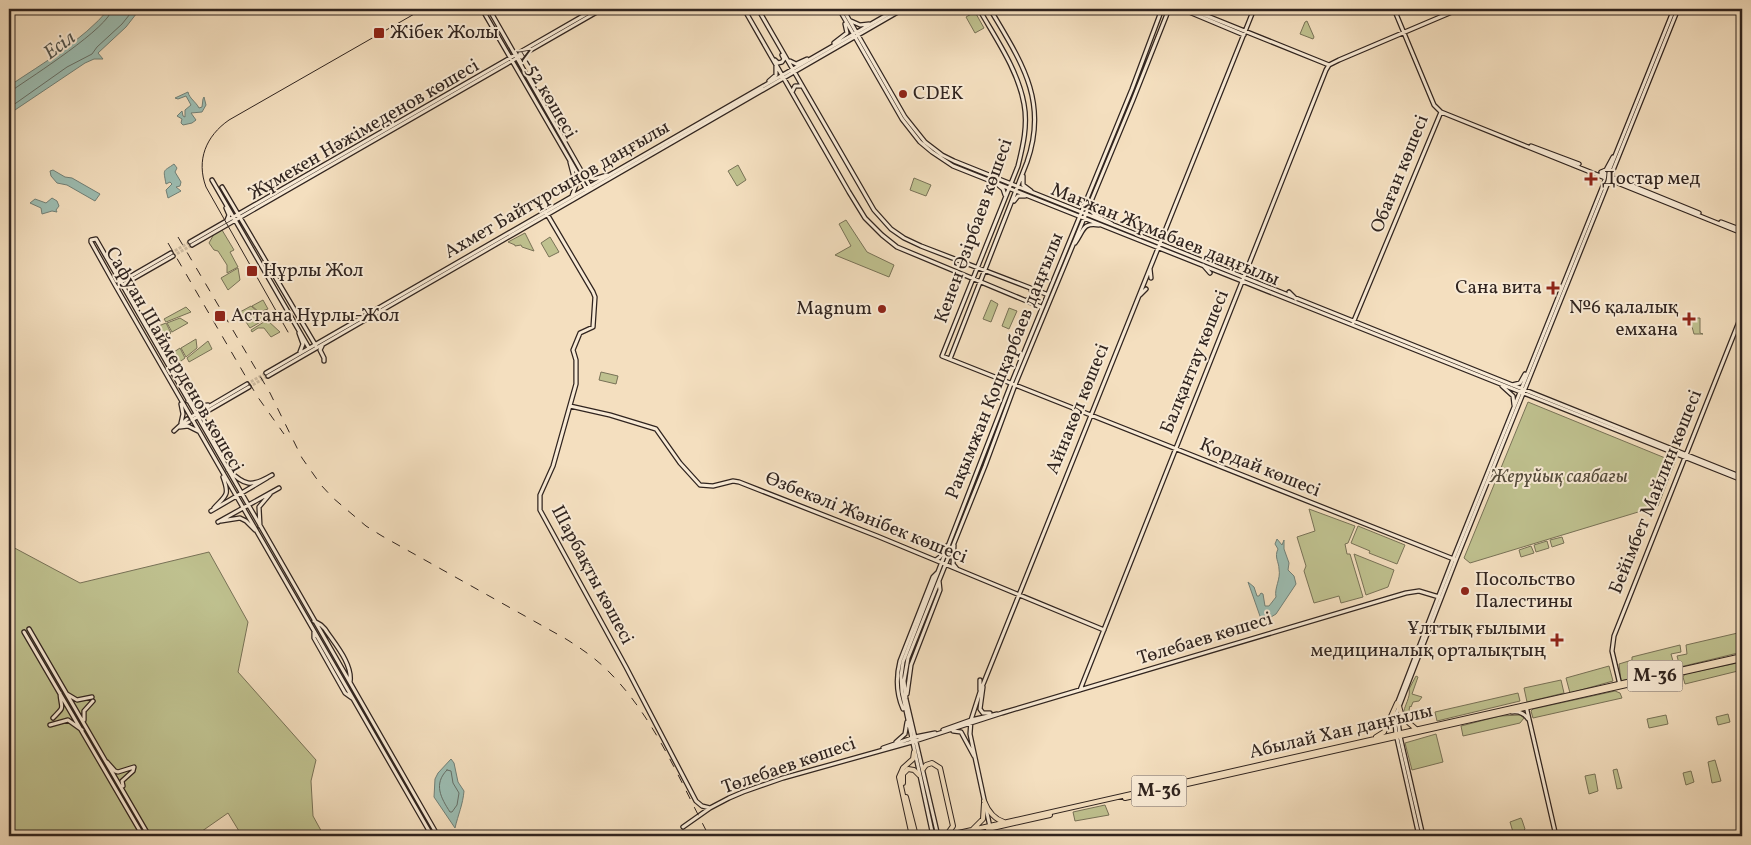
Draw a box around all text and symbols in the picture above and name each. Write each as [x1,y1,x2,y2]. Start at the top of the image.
place label: Жібек Жолы [390,20,499,46]
water label: Есіл [38,25,82,67]
marker: Жібек Жолы [372,26,386,40]
street label: А-52 көшесі [509,42,583,144]
street label: Жұмекен Нәжімеденов көшесі [244,53,484,207]
place label: CDEK [913,81,964,107]
marker: CDEK [897,88,909,100]
street label: Обаған көшесі [1364,111,1436,237]
street label: Ахмет Байтұрсынов даңғылы [439,115,675,265]
street label: Кенен Әзірбаев көшесі [928,135,1020,327]
place label: Достар мед [1602,166,1701,192]
marker: Достар мед [1584,172,1598,186]
street label: Мағжан Жұмабаев даңғылы [1047,177,1283,293]
street label: Рақымжан Қошқарбаев даңғылы [939,229,1071,503]
street label: Сафуан Шаймерденов көшесі [98,242,250,478]
place label: Нұрлы Жол [263,258,363,284]
marker: Нұрлы Жол [245,264,259,278]
place label: Сана вита [1455,275,1542,301]
marker: Сана вита [1546,281,1560,295]
street label: Балқантау көшесі [1154,286,1236,438]
place label: №6 қалалық емхана [1569,295,1679,343]
place label: Magnum [796,296,872,322]
place label: Астана Нұрлы-Жол [231,303,399,329]
marker: Magnum [876,303,888,315]
marker: Астана Нұрлы-Жол [213,309,227,323]
marker: №6 қалалық емхана [1682,312,1696,326]
street label: Айнакөл көшесі [1040,339,1116,478]
street label: Бейімбет Майлин көшесі [1603,386,1709,598]
street label: Қордай көшесі [1196,432,1325,504]
park label: Жерұйық саябағы [1489,464,1628,490]
street label: Өзбекәлі Жәнібек көшесі [761,466,971,571]
street label: Шарбақты көшесі [544,501,640,649]
place label: Посольство Палестины [1475,567,1575,615]
marker: Посольство Палестины [1459,585,1471,597]
street label: Төлебаев көшесі [1134,606,1276,672]
place label: Ұлттық ғылыми медициналық орталықтың [1311,616,1546,664]
marker: Ұлттық ғылыми медициналық орталықтың [1550,633,1564,647]
road number: M-36 [1628,660,1682,691]
street label: Абылай Хан даңғылы [1247,698,1435,766]
street label: Төлебаев көшесі [718,731,860,801]
road number: M-36 [1132,776,1186,806]

